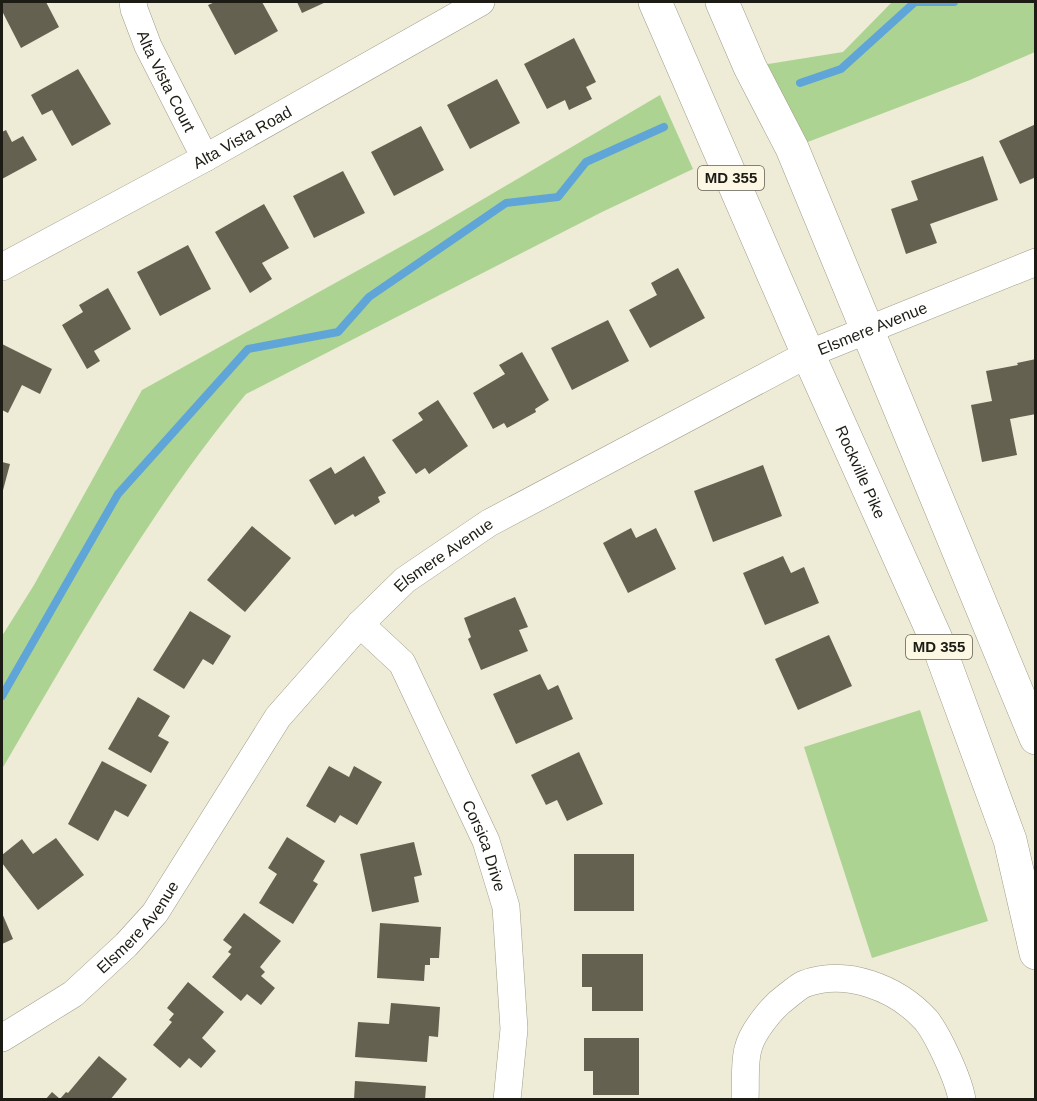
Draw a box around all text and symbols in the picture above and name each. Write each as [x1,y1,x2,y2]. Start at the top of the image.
street label: Alta Vista Court [134,28,198,135]
street label: Alta Vista Road [190,103,294,172]
road number: MD 355 [698,166,764,190]
street label: Elsmere Avenue [815,299,930,358]
street label: Rockville Pike [832,423,889,521]
street label: Elsmere Avenue [391,515,496,595]
road number: MD 355 [906,635,972,659]
street label: Corsica Drive [459,798,509,893]
street label: Elsmere Avenue [94,878,182,977]

